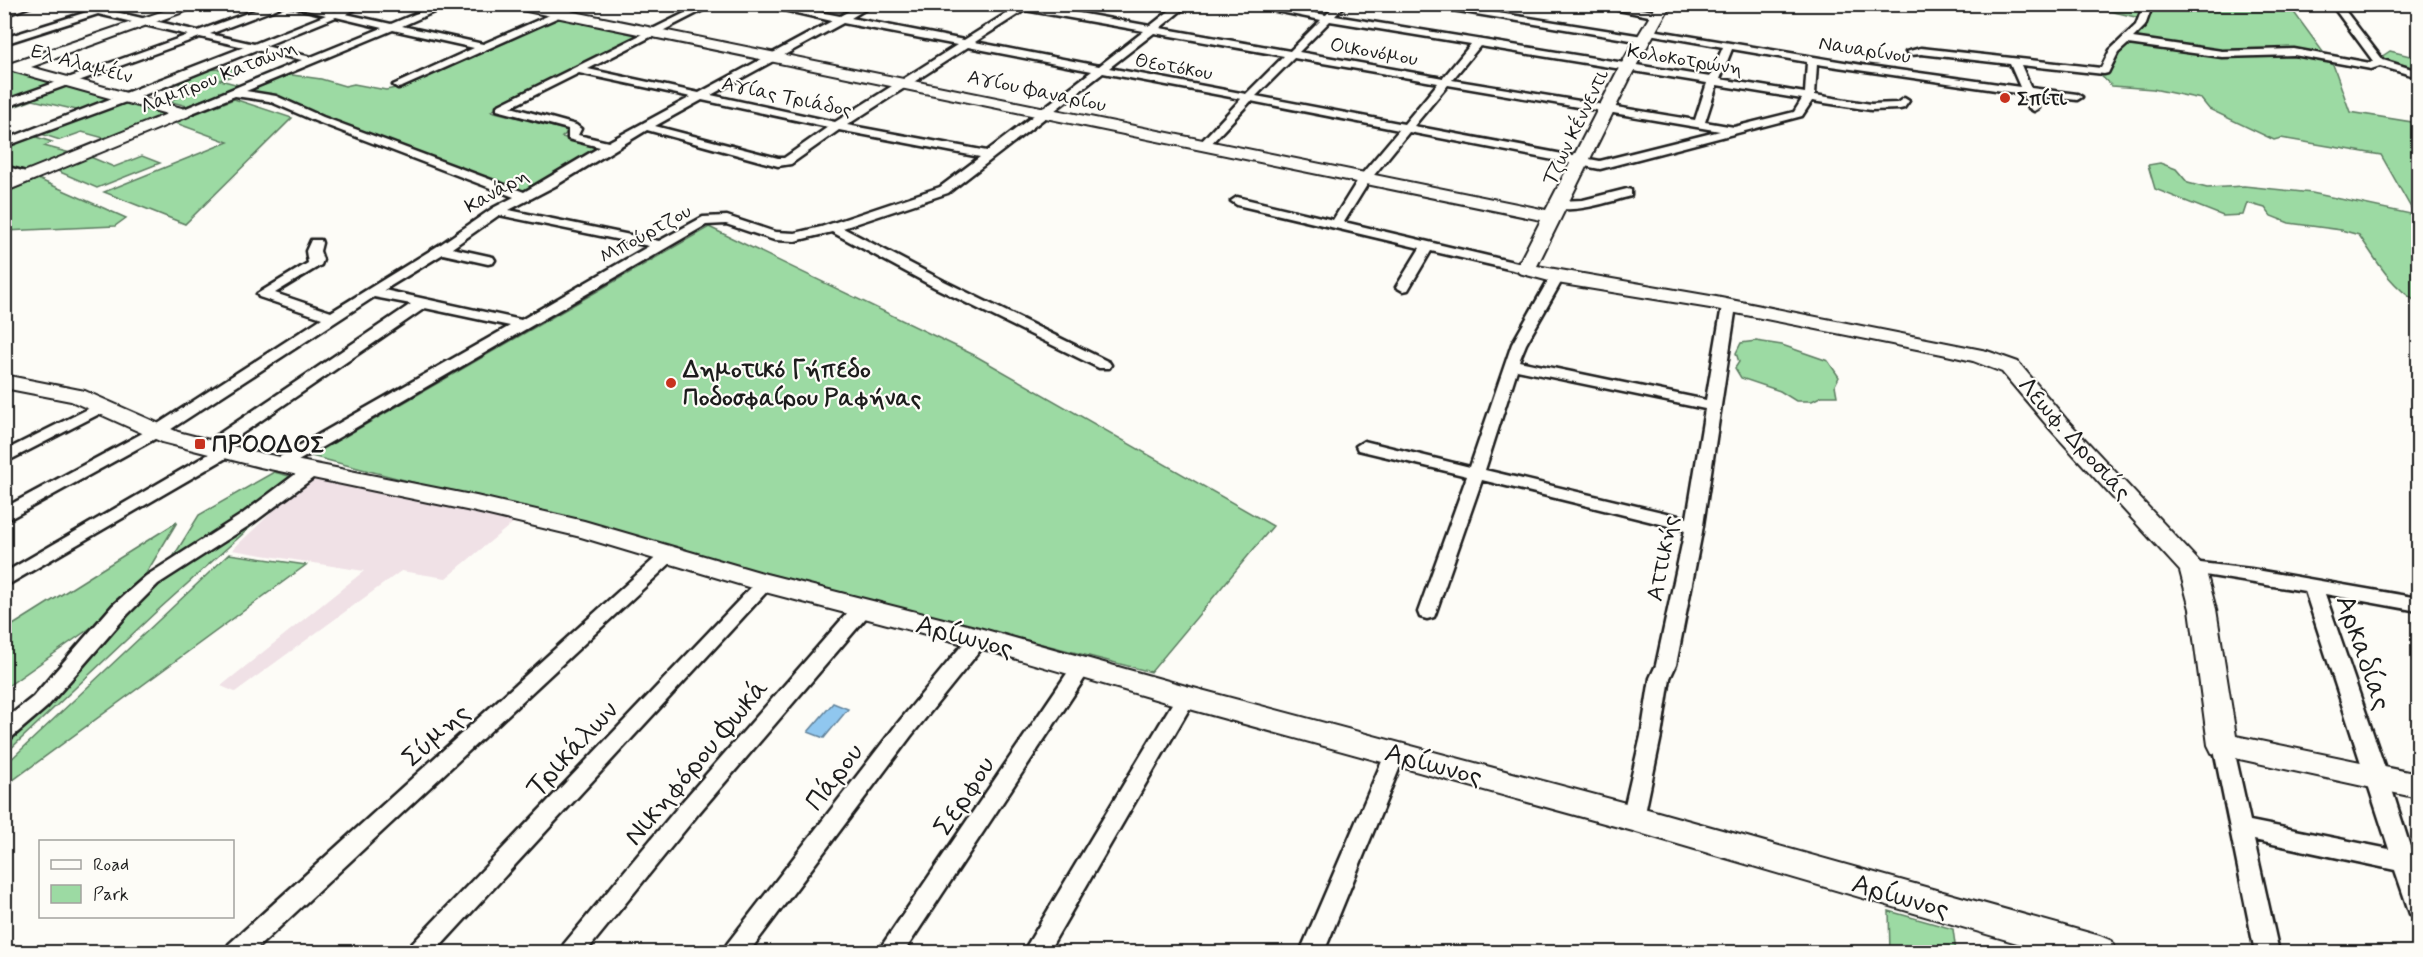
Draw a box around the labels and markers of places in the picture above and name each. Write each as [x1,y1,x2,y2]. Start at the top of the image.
place label: Σπίτι [2017,86,2068,113]
marker: Σπίτι [1998,91,2012,105]
place label: Δημοτικό Γήπεδο Ποδοσφαίρου Ραφήνας [682,355,922,414]
marker: Δημοτικό Γήπεδο Ποδοσφαίρου Ραφήνας [664,376,678,390]
place label: ΠΡΟΟΔΟΣ [212,430,325,461]
marker: ΠΡΟΟΔΟΣ [193,437,207,451]

